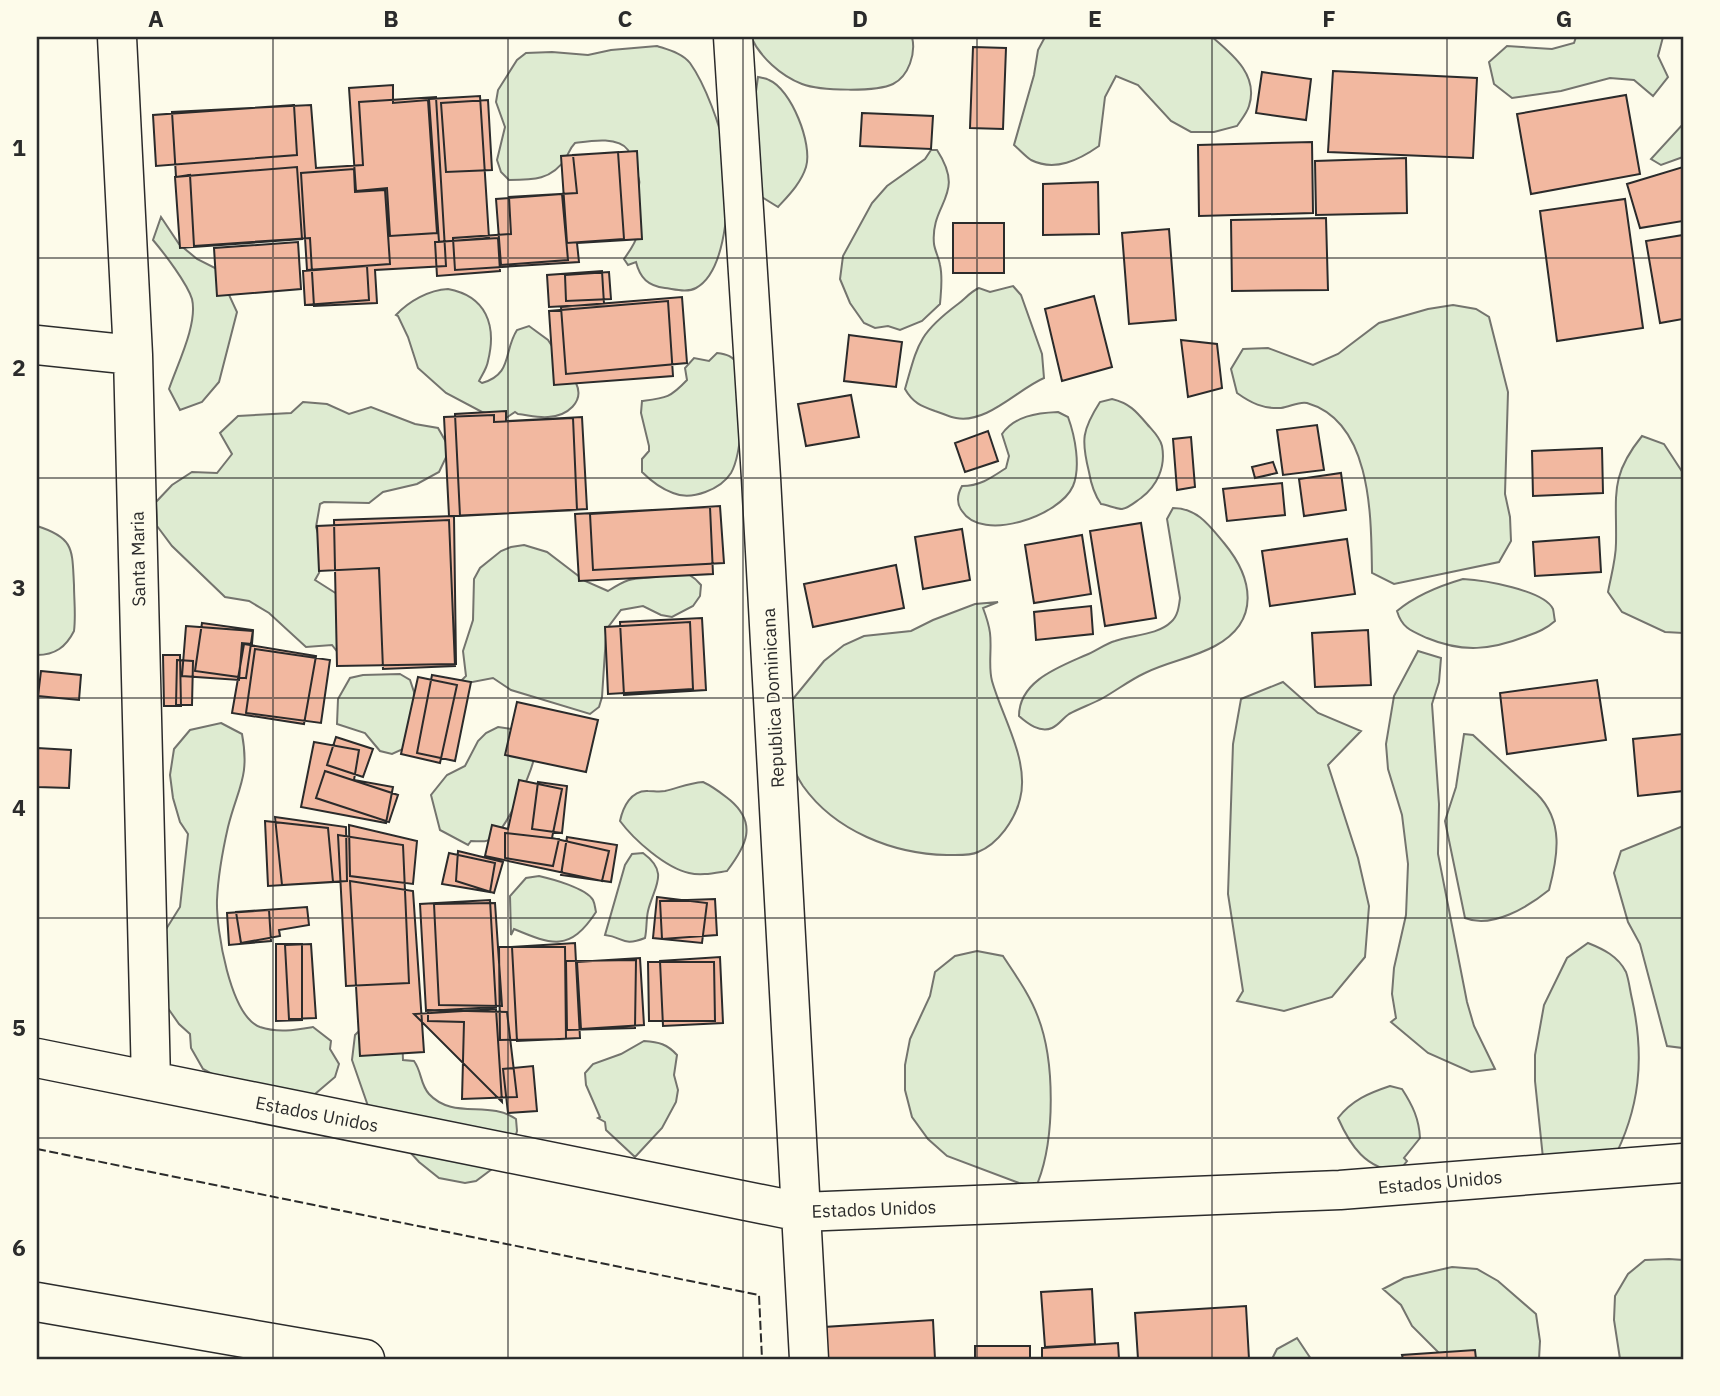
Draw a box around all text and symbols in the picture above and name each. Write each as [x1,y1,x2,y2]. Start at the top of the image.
text: A [148,3,164,33]
text: B [383,3,399,33]
text: C [618,3,633,33]
text: D [852,3,868,33]
text: E [1088,3,1102,33]
text: F [1322,3,1336,33]
text: G [1556,3,1572,33]
text: 1 [12,132,26,162]
text: 2 [12,352,26,382]
street label: Santa Maria [126,511,150,607]
text: 3 [12,572,26,602]
street label: Republica Dominicana [757,607,789,789]
text: 4 [12,792,26,822]
text: 5 [12,1012,26,1042]
street label: Estados Unidos [254,1091,380,1137]
street label: Estados Unidos [1377,1165,1503,1199]
street label: Estados Unidos [811,1195,937,1223]
text: 6 [12,1232,26,1262]

